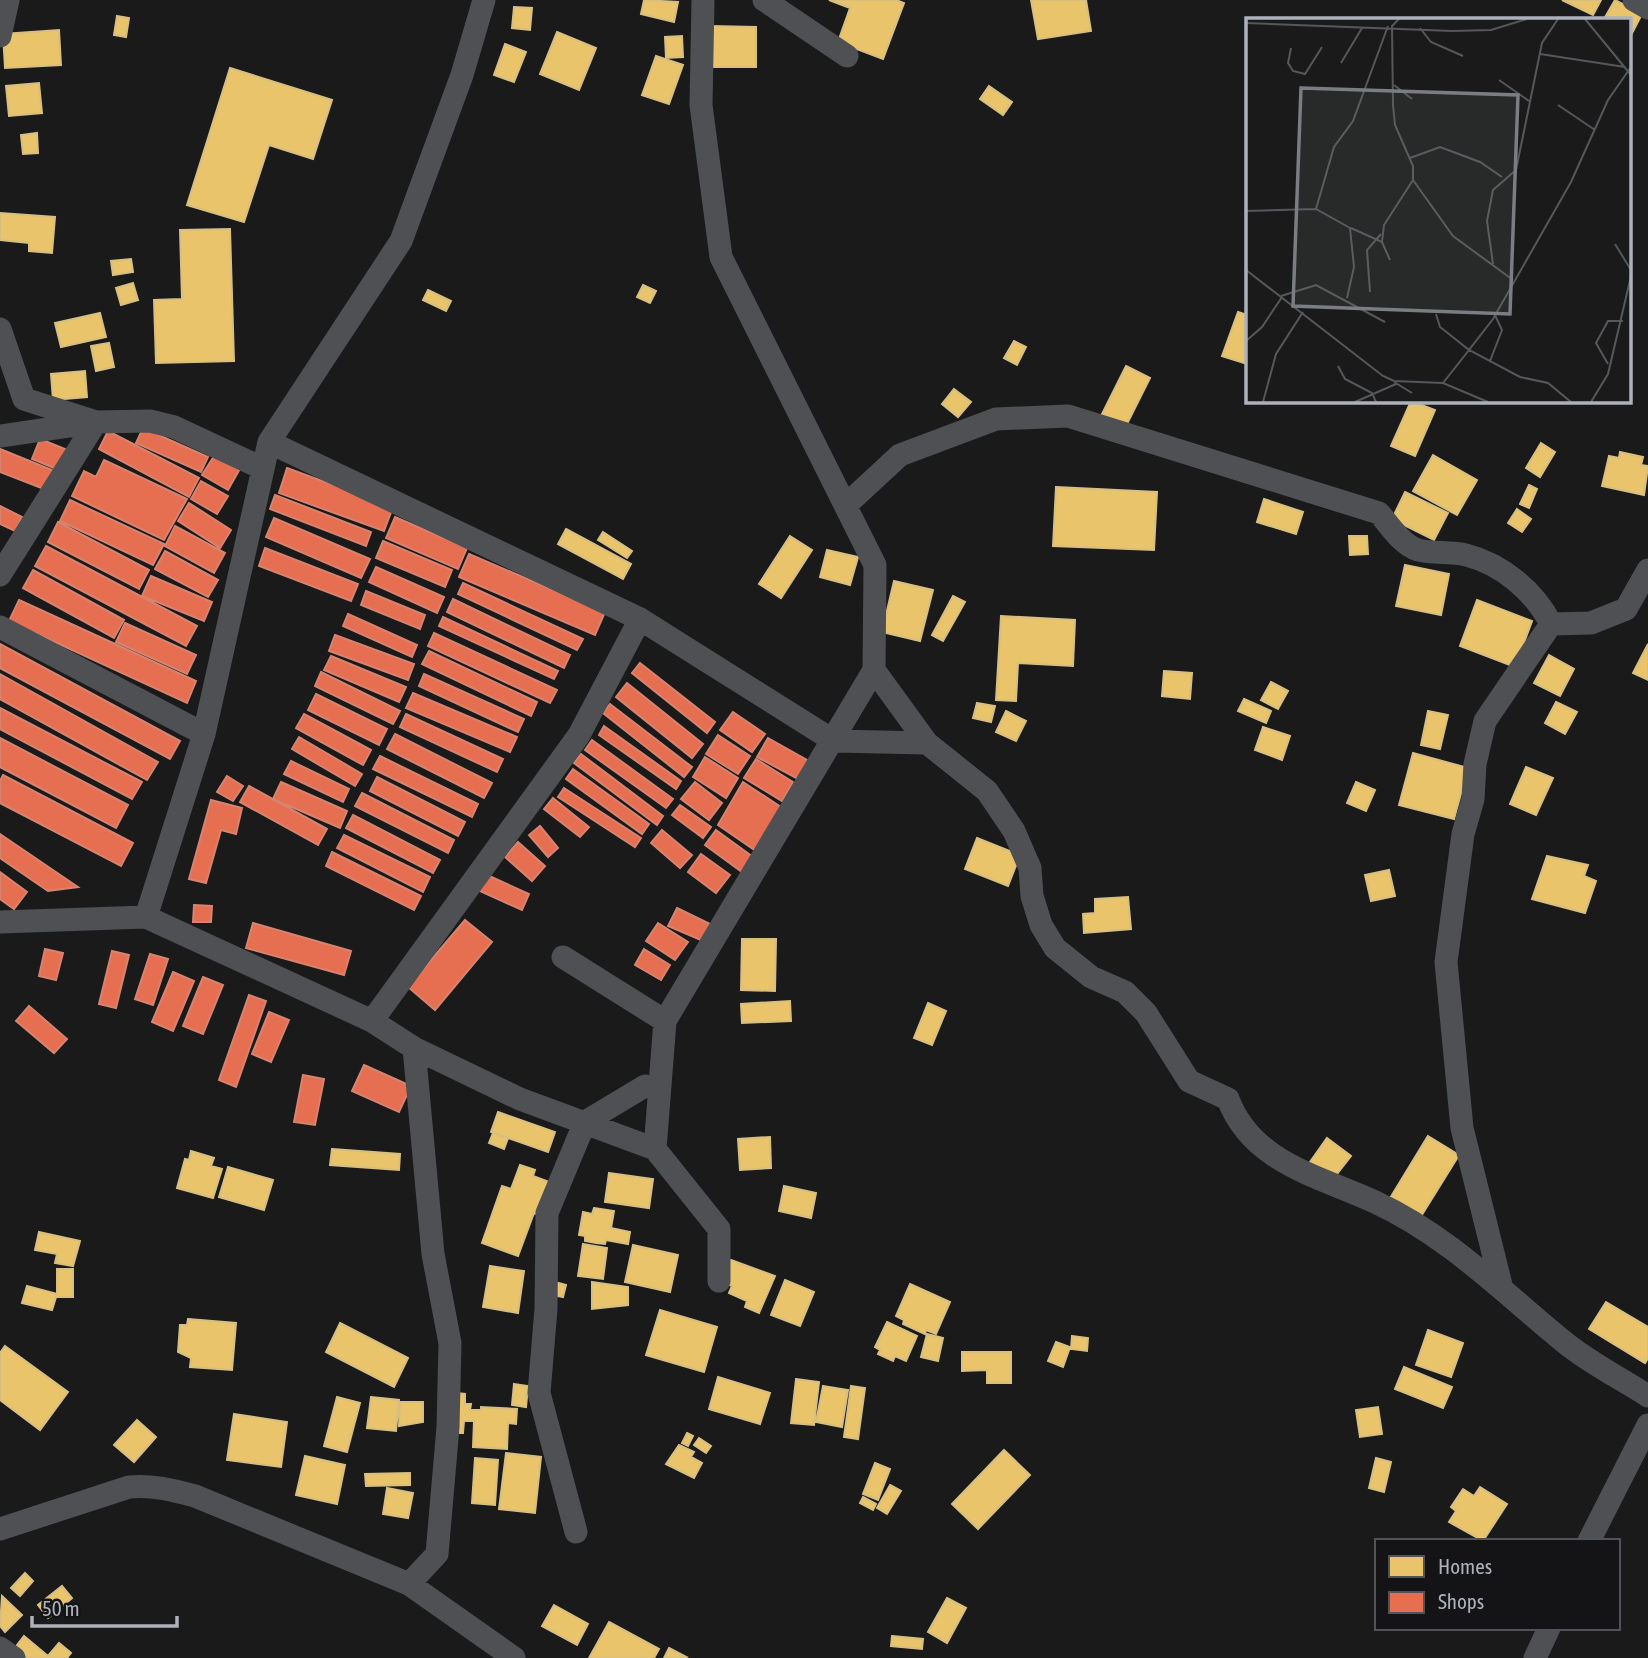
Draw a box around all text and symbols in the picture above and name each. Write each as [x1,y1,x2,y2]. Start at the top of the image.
inset map [1246,18,1630,402]
legend [1375,1539,1620,1630]
text: Homes [1438,1554,1492,1578]
scale bar [32,1584,177,1628]
text: Shops [1438,1589,1484,1613]
text: 50 m [42,1596,80,1620]

